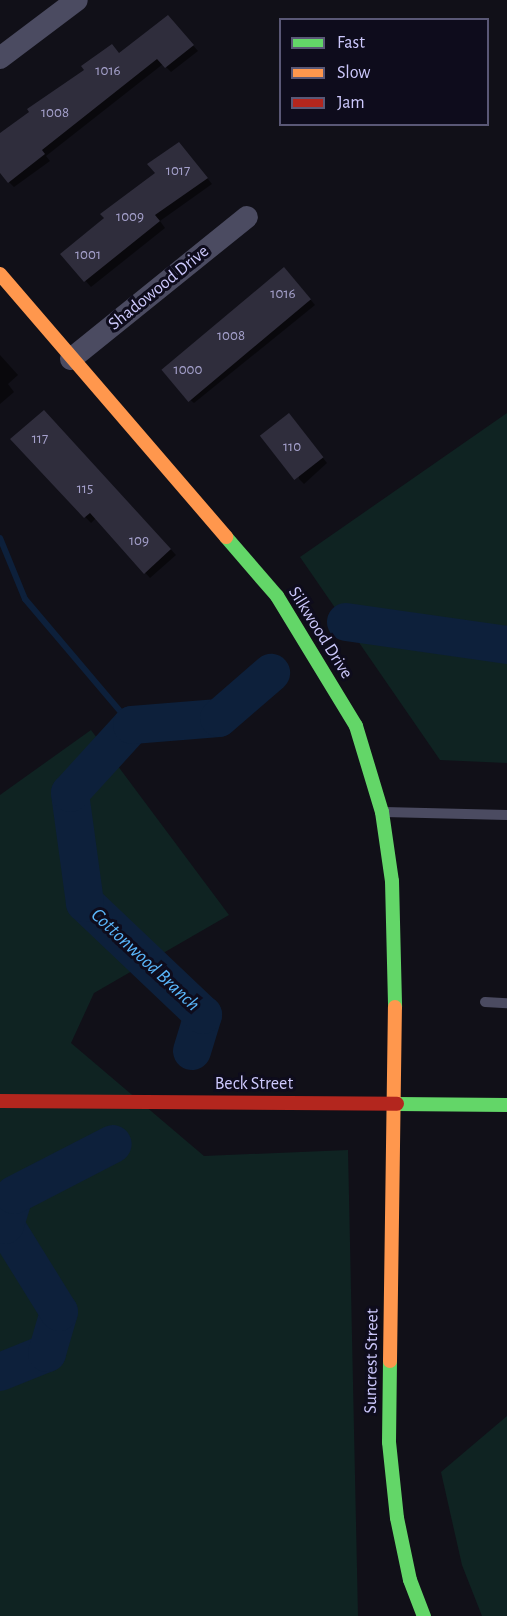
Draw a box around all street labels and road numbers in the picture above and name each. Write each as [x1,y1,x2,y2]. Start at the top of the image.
street label: Shadowood Drive [104,241,214,335]
street label: Silkwood Drive [283,583,357,683]
street label: Beck Street [215,1073,293,1095]
street label: Suncrest Street [360,1308,384,1414]

